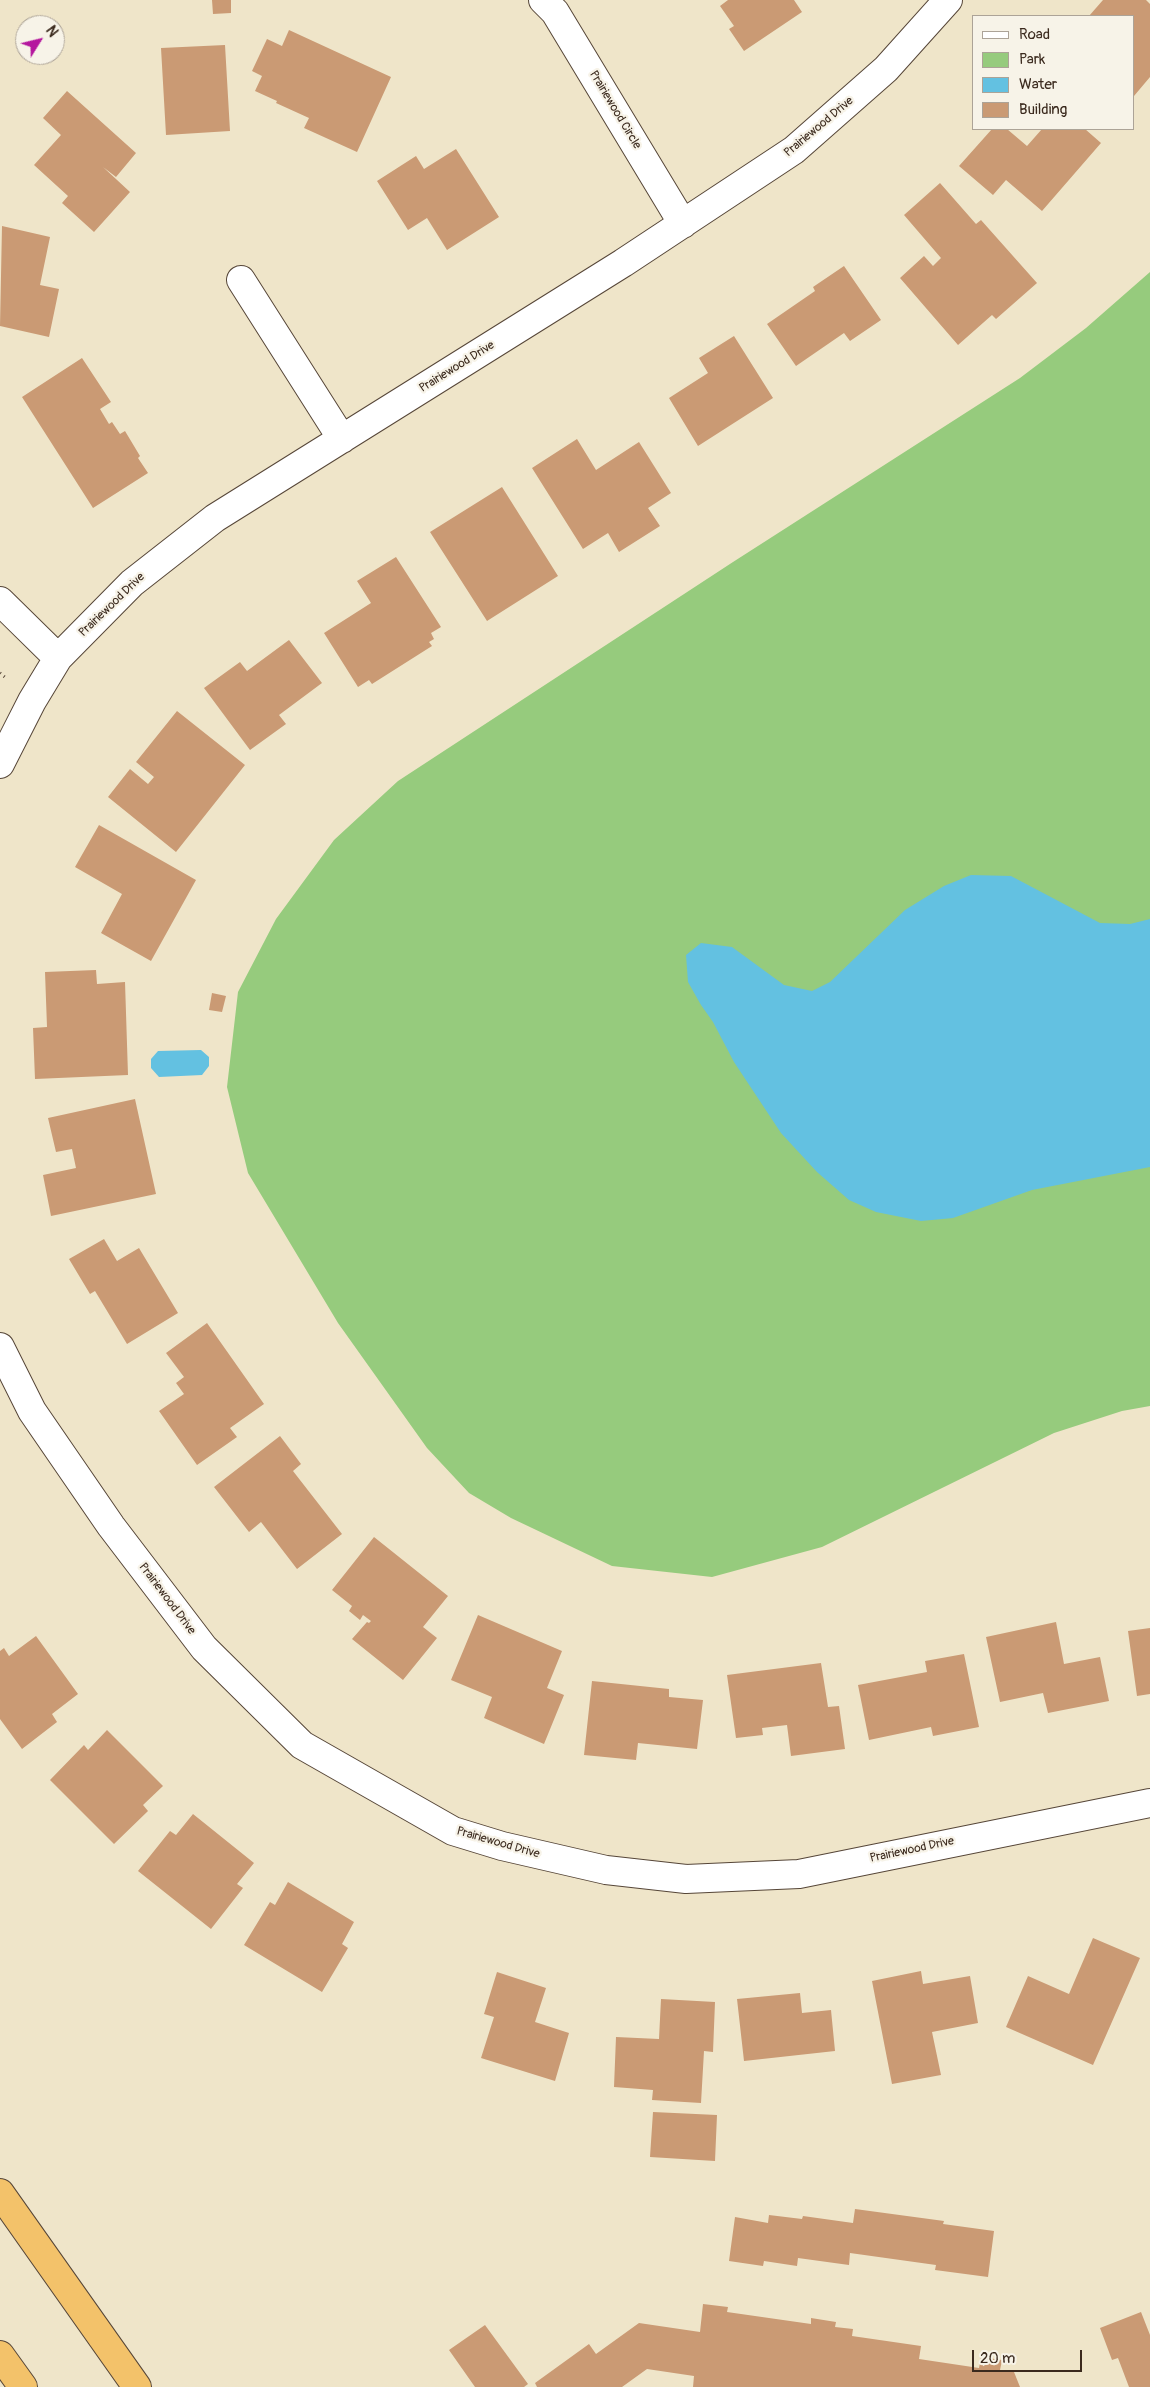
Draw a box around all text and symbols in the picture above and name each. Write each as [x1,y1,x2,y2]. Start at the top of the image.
north arrow [15,15,65,65]
legend [972,15,1135,130]
text: N [42,23,61,40]
text: Road [1019,25,1050,44]
text: Park [1019,50,1045,69]
street label: Prairiewood Circle [586,68,644,152]
text: Water [1019,75,1057,94]
street label: Prairiewood Drive [781,94,857,160]
text: Building [1019,100,1067,119]
street label: Prairiewood Drive [417,338,497,396]
street label: Prairiewood Drive [76,570,148,640]
street label: Prairiewood Drive [135,1560,199,1638]
street label: Prairiewood Drive [455,1824,541,1862]
street label: Prairiewood Drive [869,1834,955,1866]
scale bar [975,2340,1085,2372]
text: 20 m [980,2349,1015,2368]

